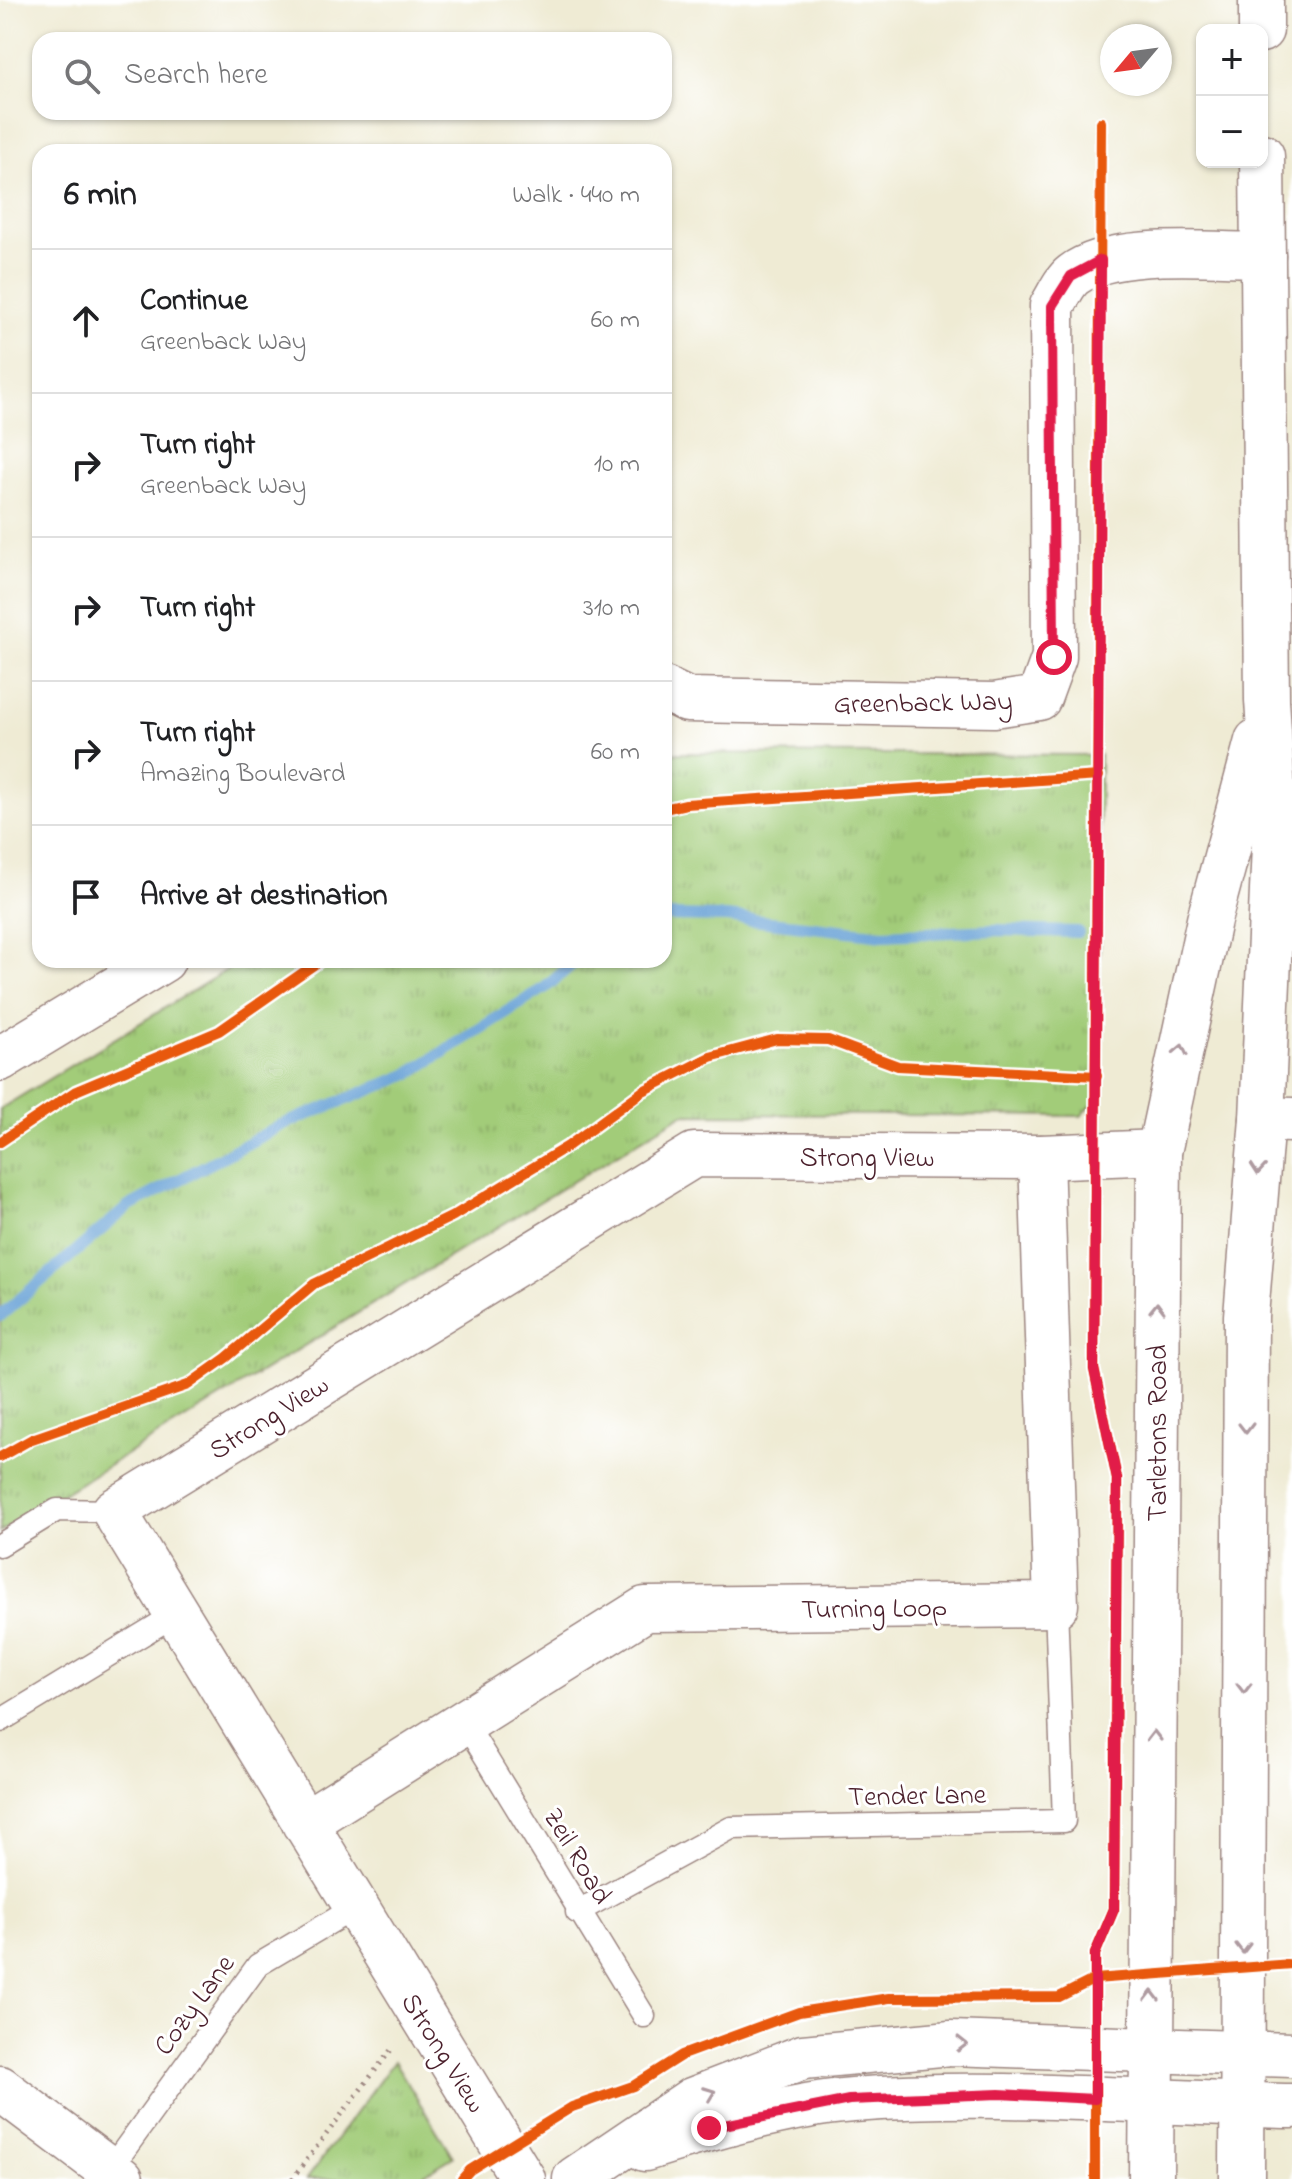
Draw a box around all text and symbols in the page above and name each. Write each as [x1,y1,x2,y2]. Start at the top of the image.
north arrow [1100,24,1172,96]
map controls [1196,24,1268,168]
button: + [1196,24,1268,96]
search box [32,32,672,120]
icon: search [60,54,104,98]
text: Search here [124,54,268,98]
button: − [1196,96,1268,168]
text: 6 min [64,171,137,221]
text: Walk · 440 m [512,177,640,215]
text: Continue [140,280,248,324]
icon: ahead [64,299,108,343]
text: 60 m [591,302,640,340]
text: Greenback Way [140,324,306,362]
text: Turn right [140,424,255,468]
icon: right [64,443,108,487]
text: 10 m [594,446,640,484]
text: Greenback Way [140,468,306,506]
icon: right [64,587,108,631]
text: Turn right [140,587,255,631]
text: 310 m [583,590,640,628]
route start [1036,639,1072,675]
street label: Greenback Way [833,682,1013,727]
text: Turn right [140,712,255,756]
icon: right [64,731,108,775]
text: 60 m [591,734,640,772]
text: Amazing Boulevard [140,756,345,794]
icon: arrive [64,875,108,919]
text: Arrive at destination [140,875,388,919]
one-way arrow [1172,1044,1189,1057]
street label: Strong View [800,1139,934,1180]
one-way arrow [1250,1163,1267,1176]
one-way arrow [1148,1301,1165,1314]
street label: Tarletons Road [1139,1344,1180,1522]
street label: Strong View [202,1366,338,1472]
one-way arrow [1237,1422,1255,1435]
street label: Turning Loop [801,1589,947,1632]
one-way arrow [1236,1682,1253,1695]
one-way arrow [1145,1729,1163,1742]
street label: Tender Lane [848,1776,987,1819]
street label: Zeil Road [531,1801,621,1913]
one-way arrow [1234,1942,1252,1955]
street label: Cozy Lane [145,1947,247,2065]
street label: Strong View [389,1986,495,2122]
one-way arrow [1143,1989,1161,2002]
one-way arrow [956,2035,969,2052]
one-way arrow [702,2086,716,2103]
route end [691,2110,727,2146]

